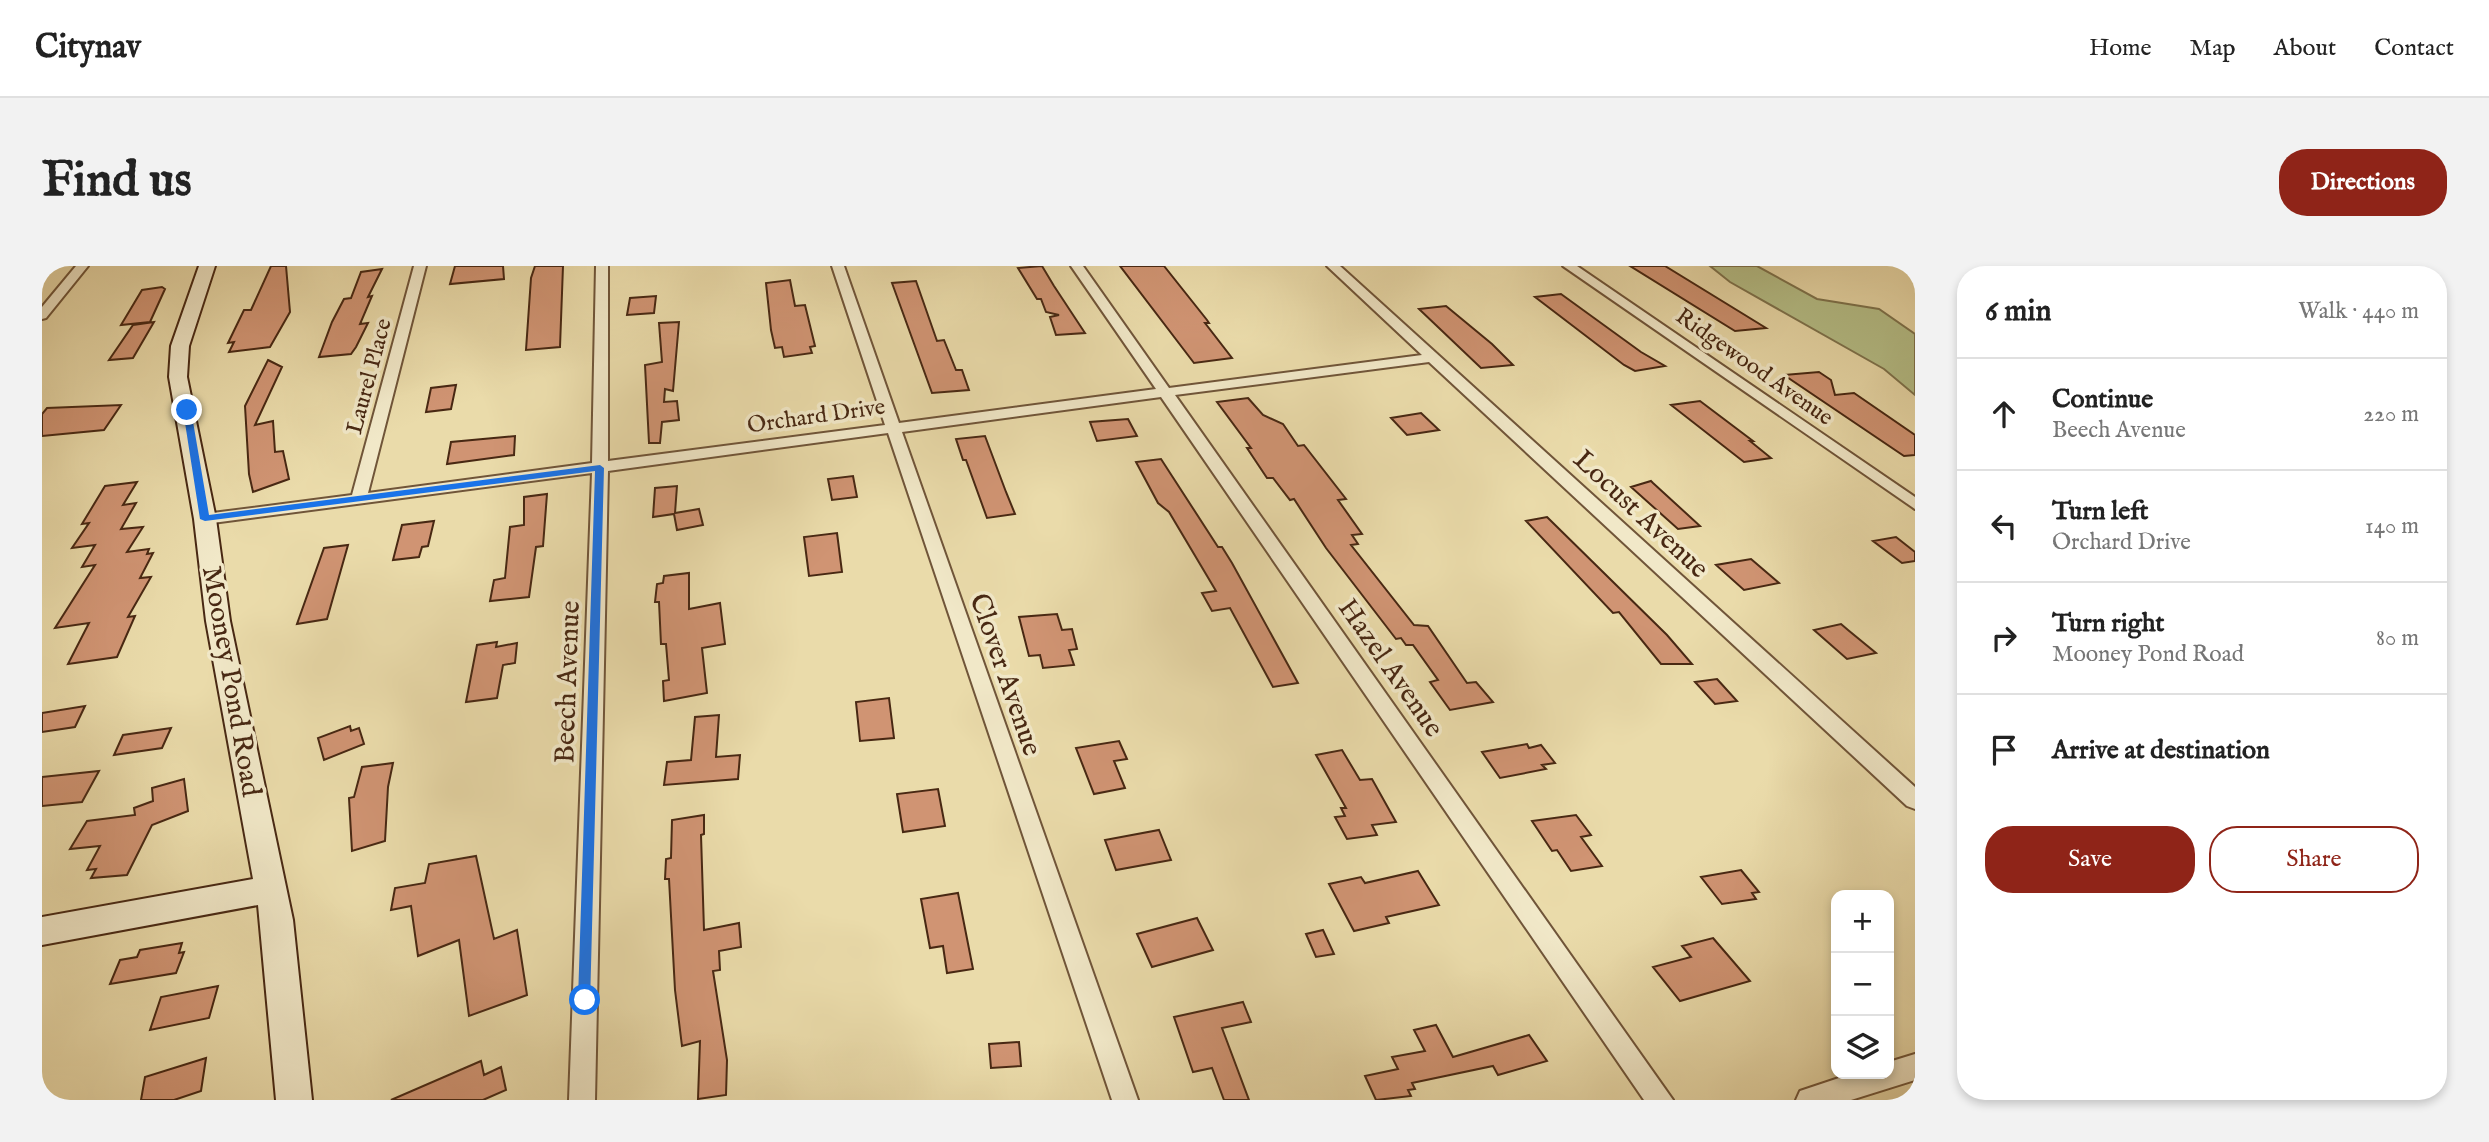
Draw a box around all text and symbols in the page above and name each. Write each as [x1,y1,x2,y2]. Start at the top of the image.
text: Citynav [35,27,141,69]
text: Home [2089,33,2152,64]
text: Map [2190,33,2236,64]
text: About [2274,33,2336,64]
text: Contact [2374,33,2454,64]
button: Directions [2279,149,2447,216]
text: Find us [42,151,192,213]
text: 6 min [1985,293,2051,331]
text: Walk · 440 m [2298,297,2419,326]
street label: Ridgewood Avenue [1670,302,1839,432]
street label: Laurel Place [340,315,399,437]
text: Continue [2052,383,2153,416]
street label: Orchard Drive [745,392,887,441]
route end [171,394,202,425]
icon: ahead [1985,395,2023,433]
text: 220 m [2363,400,2419,429]
text: Beech Avenue [2052,416,2186,445]
street label: Locust Avenue [1565,443,1716,587]
text: Turn left [2052,495,2149,528]
icon: left [1985,507,2023,545]
text: 140 m [2365,512,2419,541]
text: Orchard Drive [2052,528,2191,557]
street label: Mooney Pond Road [193,563,268,800]
street label: Clover Avenue [961,589,1049,761]
street label: Hazel Avenue [1329,592,1451,745]
street label: Beech Avenue [548,600,589,764]
text: Turn right [2052,607,2165,640]
icon: right [1985,619,2023,657]
text: 80 m [2376,624,2419,653]
text: Mooney Pond Road [2052,640,2244,669]
icon: arrive [1985,731,2023,769]
text: Arrive at destination [2052,734,2270,767]
button: Save [1985,826,2195,893]
button: Share [2209,826,2419,893]
map controls [1831,890,1894,1079]
button: + [1831,890,1894,953]
button: − [1831,953,1894,1016]
route start [569,984,600,1015]
button: layers [1831,1016,1894,1079]

